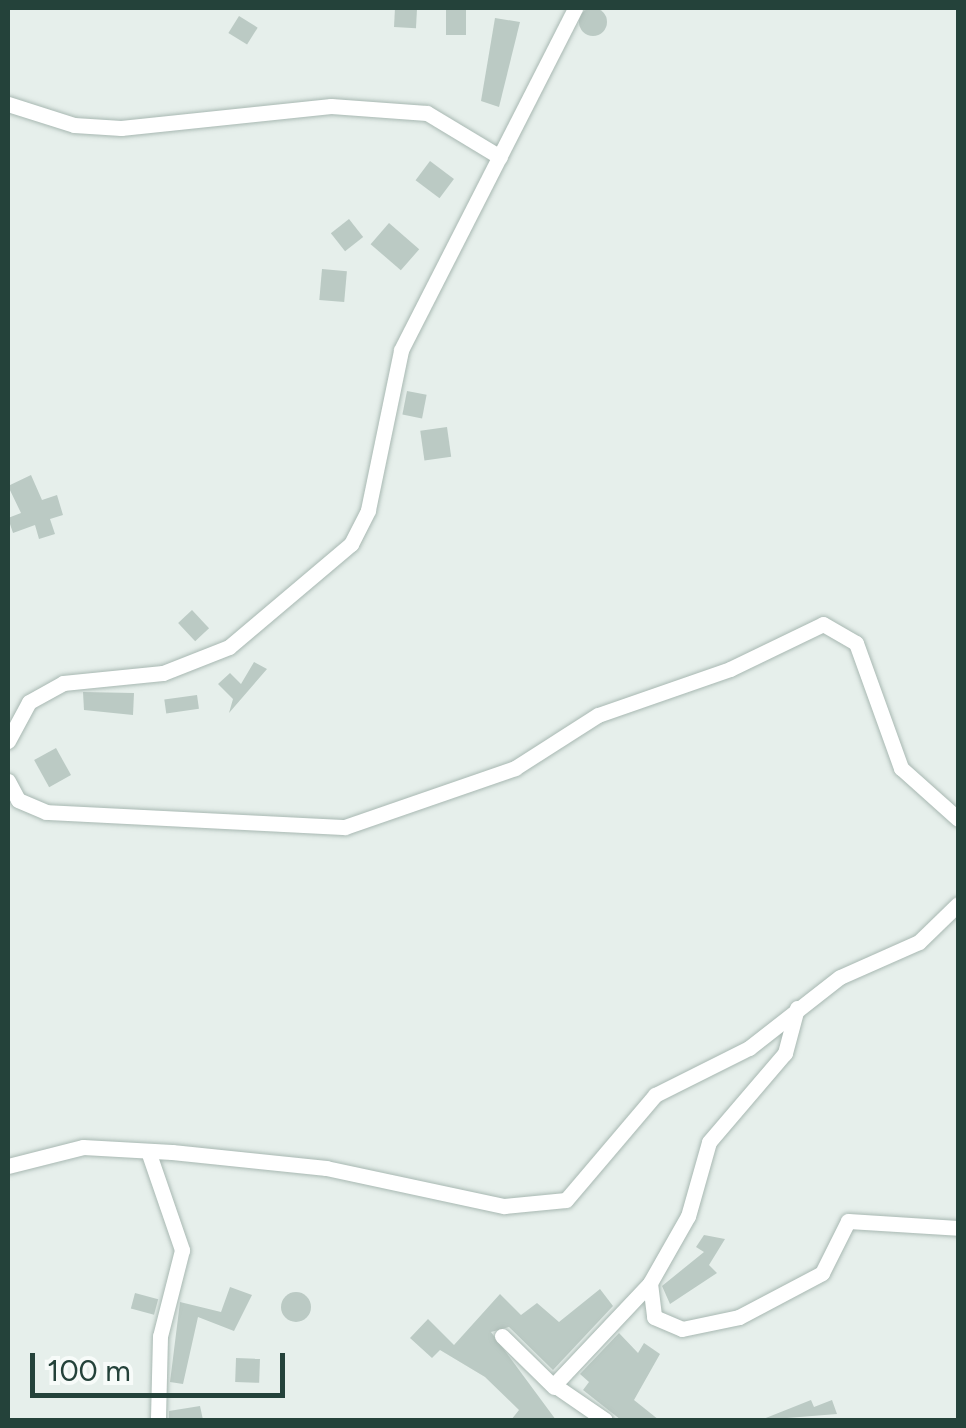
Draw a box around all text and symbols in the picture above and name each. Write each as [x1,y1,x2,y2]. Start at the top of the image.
scale bar [35,1333,290,1395]
text: 100 m [47,1352,131,1389]

